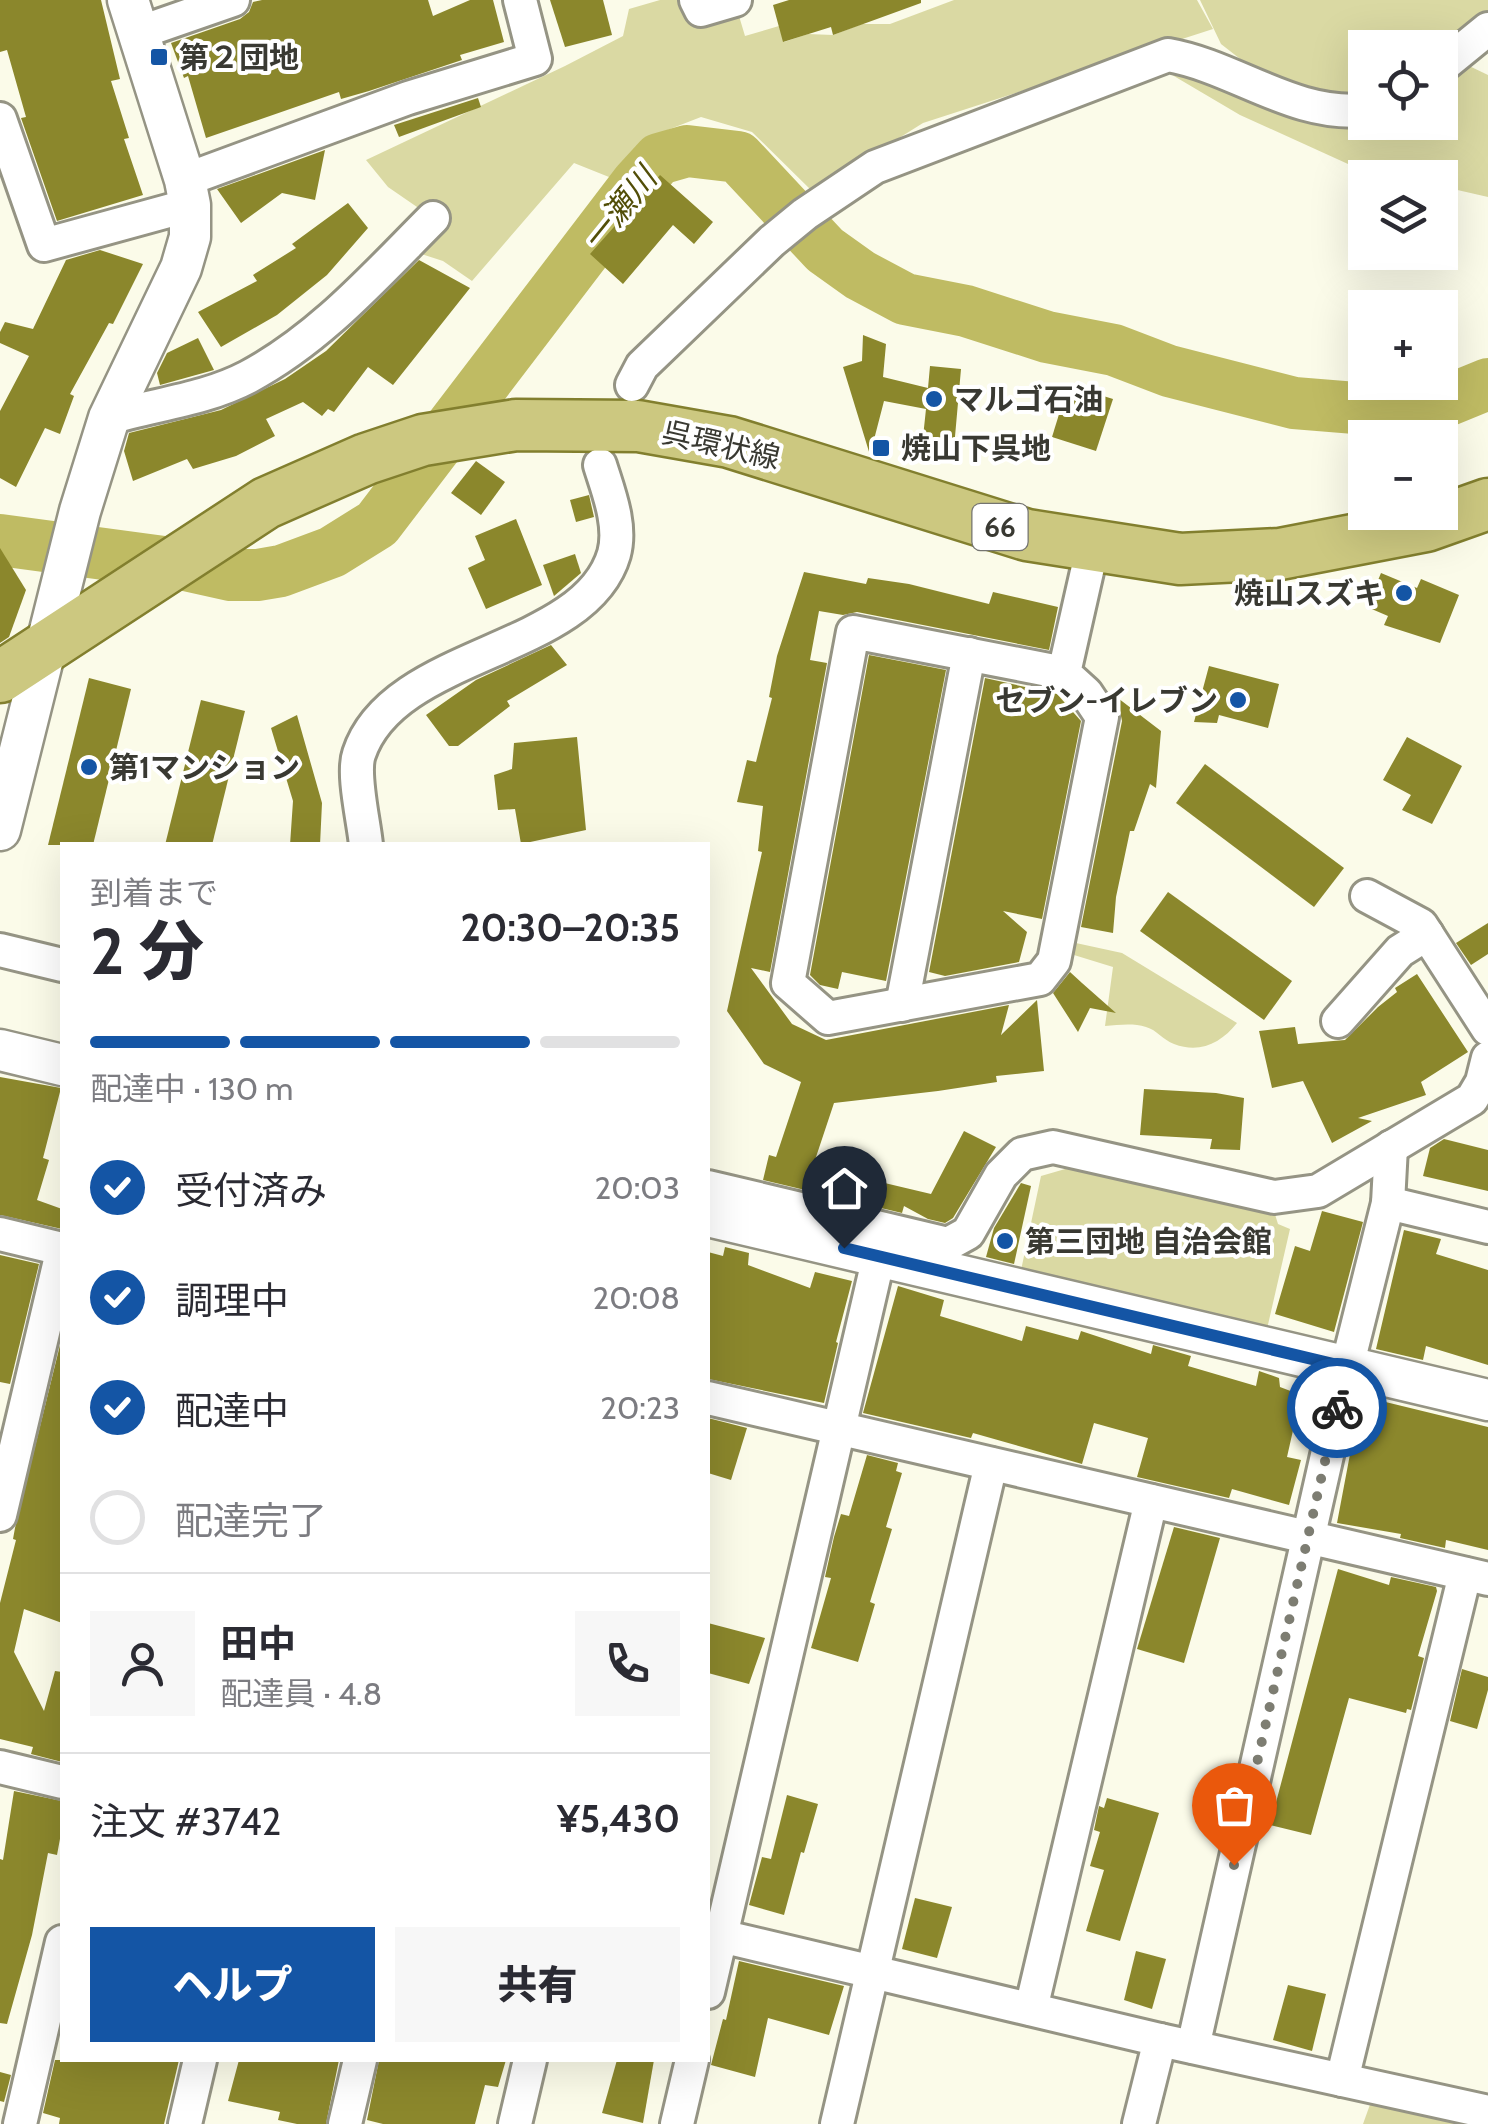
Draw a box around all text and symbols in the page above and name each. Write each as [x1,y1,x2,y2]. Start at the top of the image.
map controls [1348,30,1458,530]
button: locate [1348,30,1458,140]
place label: 第２団地 [179,39,299,76]
marker: 第２団地 [148,46,170,68]
water label: 一瀬川 [574,157,666,259]
button: layers [1348,160,1458,270]
button: + [1348,290,1458,400]
place label: マルゴ石油 [954,381,1103,418]
marker: マルゴ石油 [923,388,945,410]
street label: 呉環状線 [658,413,784,477]
button: − [1348,420,1458,530]
place label: 焼山下呉地 [901,430,1051,467]
marker: 焼山下呉地 [870,437,892,459]
road number: 66 [972,504,1028,550]
place label: 焼山スズキ [1234,575,1384,612]
marker: 焼山スズキ [1393,582,1415,604]
place label: セブン-イレブン [995,682,1218,719]
marker: セブン-イレブン [1227,689,1249,711]
place label: 第1マンション [109,749,300,786]
marker: 第1マンション [78,756,100,778]
text: 到着まで [90,873,218,912]
text: 20:30–20:35 [460,904,680,951]
text: 2 分 [90,911,204,990]
text: 配達中 · 130 m [90,1069,293,1108]
pin [802,1146,887,1249]
icon: check [90,1160,145,1215]
icon: home [817,1161,872,1216]
text: 受付済み [175,1167,327,1214]
text: 20:03 [595,1168,680,1207]
place label: 第三団地 自治会館 [1025,1223,1272,1260]
marker: 第三団地 自治会館 [994,1230,1016,1252]
icon: check [90,1270,145,1325]
text: 調理中 [175,1277,289,1324]
text: 20:08 [593,1278,680,1317]
courier [1287,1358,1387,1458]
icon: check [90,1380,145,1435]
icon: bike [1310,1381,1365,1436]
text: 配達中 [175,1387,289,1434]
text: 20:23 [600,1388,680,1427]
text: 配達完了 [175,1497,327,1544]
button: person [90,1611,195,1716]
button: phone [575,1611,680,1716]
text: 田中 [220,1620,296,1667]
text: 配達員 · 4.8 [220,1674,382,1713]
pin [1192,1763,1277,1866]
icon: bag [1207,1778,1262,1833]
text: ¥5,430 [557,1795,680,1842]
text: 注文 #3742 [90,1798,282,1845]
button: ヘルプ [90,1927,375,2042]
button: 共有 [395,1927,680,2042]

